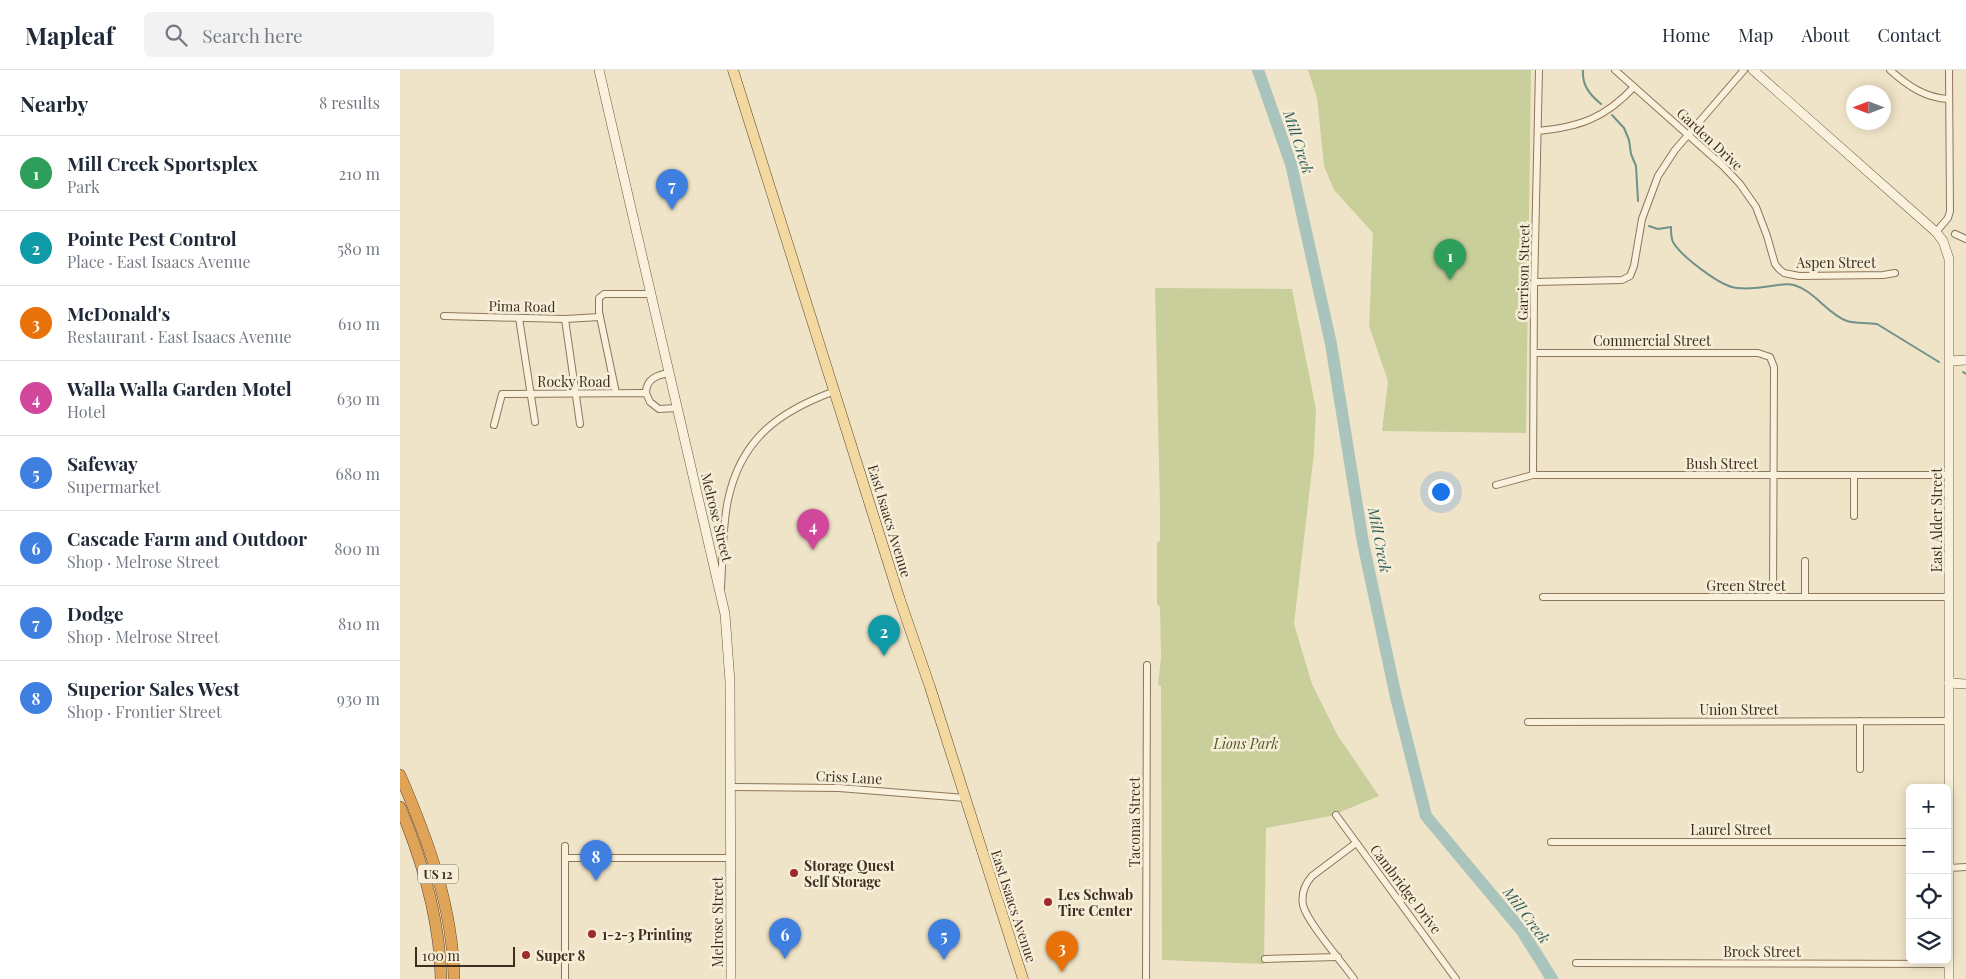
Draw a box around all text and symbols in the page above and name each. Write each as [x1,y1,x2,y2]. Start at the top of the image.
search box [144,12,494,57]
text: Mapleaf [25,19,114,51]
icon: search [162,21,190,49]
text: Search here [202,22,303,48]
text: Home [1662,23,1710,47]
text: Map [1738,23,1773,47]
text: About [1801,23,1850,47]
text: Contact [1878,23,1941,47]
north arrow [1846,85,1891,130]
text: Nearby [20,89,89,117]
text: 8 results [319,92,380,113]
street label: Garden Drive [1673,103,1747,175]
water label: Mill Creek [1279,107,1319,177]
text: Mill Creek Sportsplex [67,150,258,176]
text: 1 [33,163,39,184]
text: 210 m [339,163,380,184]
pin: 7 [656,169,688,210]
text: Park [67,176,100,197]
street label: Garrison Street [1513,222,1533,320]
text: Pointe Pest Control [67,225,237,251]
text: 2 [32,238,40,259]
text: 580 m [337,238,380,259]
pin: 1 [1434,239,1466,280]
text: Place · East Isaacs Avenue [67,251,251,272]
street label: Aspen Street [1795,253,1877,272]
street label: Pima Road [488,296,556,316]
text: McDonald's [67,300,170,326]
text: 3 [32,313,40,334]
text: 610 m [338,313,380,334]
text: Restaurant · East Isaacs Avenue [67,326,292,347]
street label: Commercial Street [1593,331,1712,350]
street label: Rocky Road [537,372,611,391]
text: Walla Walla Garden Motel [67,375,292,401]
text: 4 [32,388,40,409]
text: 630 m [337,388,380,409]
text: Hotel [67,401,106,422]
text: Safeway [67,450,138,476]
street label: Bush Street [1686,454,1759,473]
street label: East Isaacs Avenue [864,462,916,580]
text: 5 [32,463,40,484]
text: 680 m [336,463,380,484]
street label: East Alder Street [1927,467,1946,572]
street label: Melrose Street [697,471,737,564]
text: Supermarket [67,476,161,497]
your location [1428,479,1454,505]
water label: Mill Creek [1364,505,1396,575]
pin: 4 [797,509,829,550]
text: Cascade Farm and Outdoor [67,525,307,551]
text: 6 [32,538,40,559]
text: 800 m [334,538,380,559]
text: Shop · Melrose Street [67,551,219,572]
street label: Green Street [1706,576,1787,595]
text: Dodge [67,600,124,626]
text: 7 [32,613,40,634]
text: 810 m [338,613,380,634]
pin: 2 [868,615,900,656]
text: Shop · Melrose Street [67,626,219,647]
text: Superior Sales West [67,675,240,701]
text: 8 [32,688,40,709]
text: 930 m [337,688,380,709]
street label: Union Street [1700,700,1779,719]
text: Shop · Frontier Street [67,701,222,722]
park label: Lions Park [1213,734,1278,753]
street label: Criss Lane [815,766,883,788]
street label: Tacoma Street [1125,776,1144,867]
map controls [1906,784,1951,964]
button: + [1906,784,1951,829]
street label: Laurel Street [1690,820,1773,839]
button: − [1906,829,1951,874]
pin: 8 [580,840,612,881]
street label: Cambridge Drive [1366,840,1446,938]
street label: East Isaacs Avenue [987,847,1041,965]
place label: Storage Quest Self Storage [804,856,895,891]
road number: US 12 [418,864,458,884]
marker: Storage Quest Self Storage [788,867,800,879]
button: locate [1906,874,1951,919]
street label: Melrose Street [708,875,727,968]
water label: Mill Creek [1499,882,1555,948]
place label: Les Schwab Tire Center [1058,885,1133,920]
marker: Les Schwab Tire Center [1042,896,1054,908]
pin: 6 [769,918,801,959]
pin: 5 [928,919,960,960]
button: layers [1906,919,1951,964]
place label: 1-2-3 Printing [602,925,692,944]
marker: 1-2-3 Printing [586,928,598,940]
pin: 3 [1046,931,1078,972]
street label: Brock Street [1723,942,1802,961]
scale bar [415,944,515,967]
text: 100 m [422,946,460,965]
place label: Super 8 [536,946,586,965]
marker: Super 8 [520,949,532,961]

